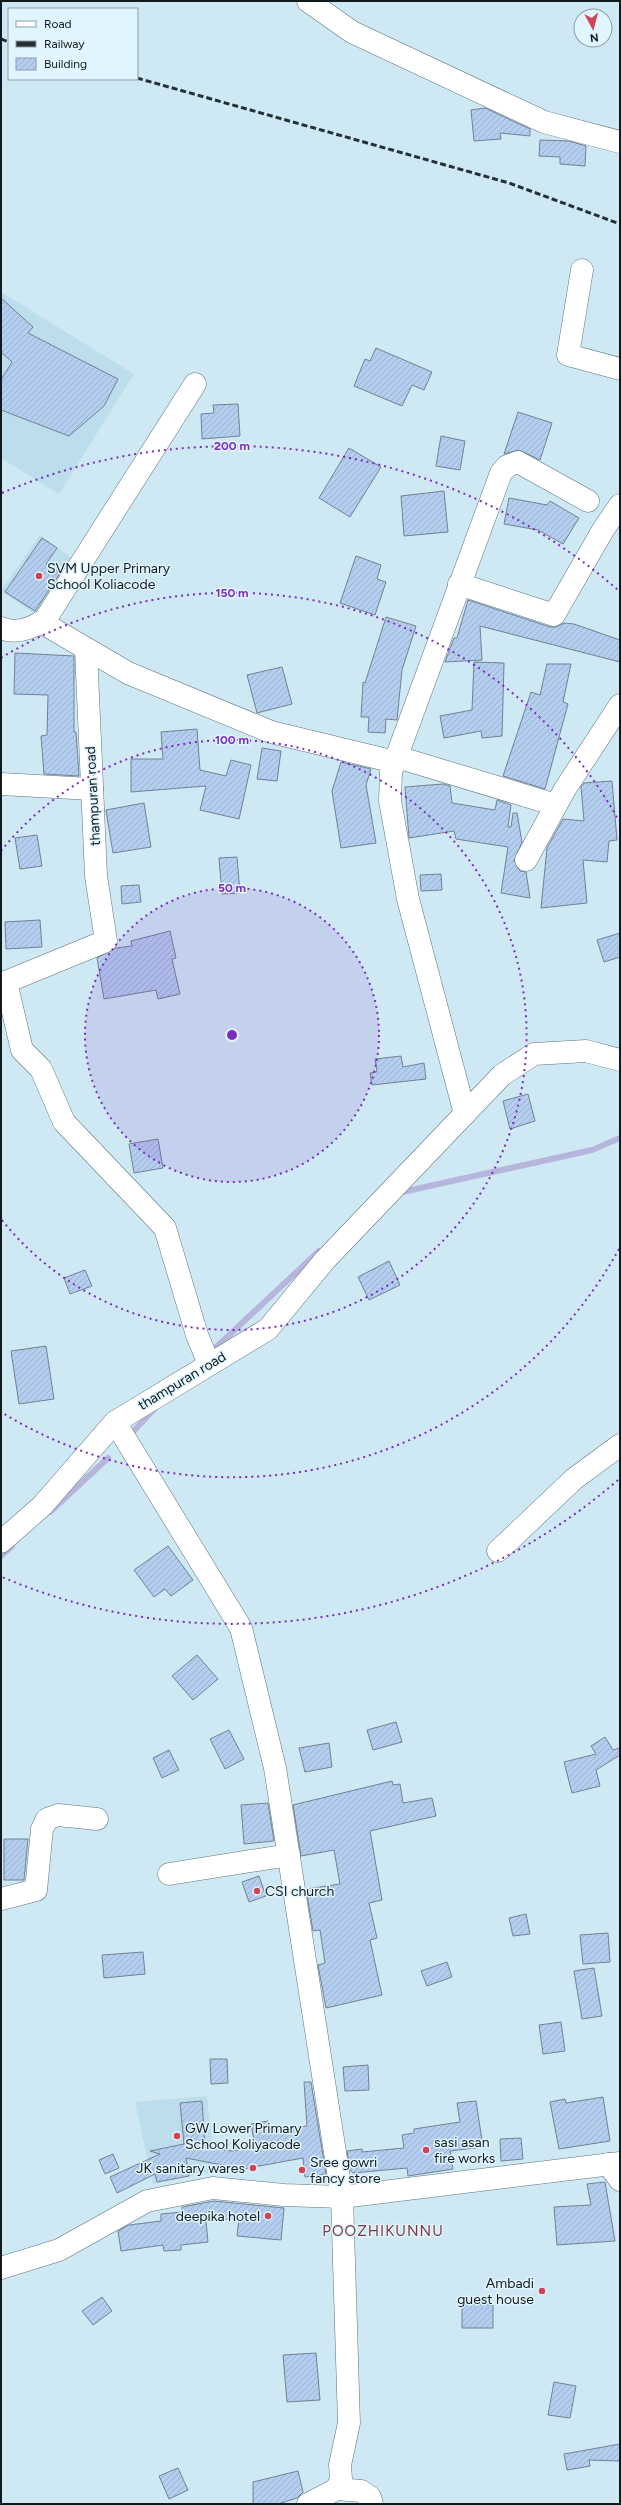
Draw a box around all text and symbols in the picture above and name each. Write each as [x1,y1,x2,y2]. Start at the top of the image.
legend [8,8,138,80]
north arrow [573,8,613,48]
text: Road [44,17,72,31]
text: N [589,30,599,44]
text: Railway [44,37,85,51]
text: Building [44,57,87,71]
text: 200 m [214,439,250,453]
place label: SVM Upper Primary School Koliacode [47,560,171,593]
marker: SVM Upper Primary School Koliacode [34,571,44,581]
text: 150 m [215,586,249,600]
text: 100 m [215,733,249,747]
street label: thampuran road [82,746,104,846]
text: 50 m [218,881,246,895]
centre of rings [225,1028,239,1042]
street label: thampuran road [135,1348,229,1414]
place label: CSI church [265,1883,334,1900]
marker: CSI church [252,1886,262,1896]
place label: GW Lower Primary School Koliyacode [185,2120,302,2153]
marker: GW Lower Primary School Koliyacode [172,2131,182,2141]
place label: sasi asan fire works [434,2134,495,2167]
marker: sasi asan fire works [421,2145,431,2155]
place label: Sree gowri fancy store [310,2154,381,2187]
place label: JK sanitary wares [136,2160,245,2177]
marker: JK sanitary wares [248,2163,258,2173]
marker: Sree gowri fancy store [297,2165,307,2175]
place label: deepika hotel [176,2208,260,2225]
marker: deepika hotel [263,2211,273,2221]
district label: POOZHIKUNNU [322,2222,444,2240]
place label: Ambadi guest house [457,2275,534,2308]
marker: Ambadi guest house [537,2286,547,2296]

